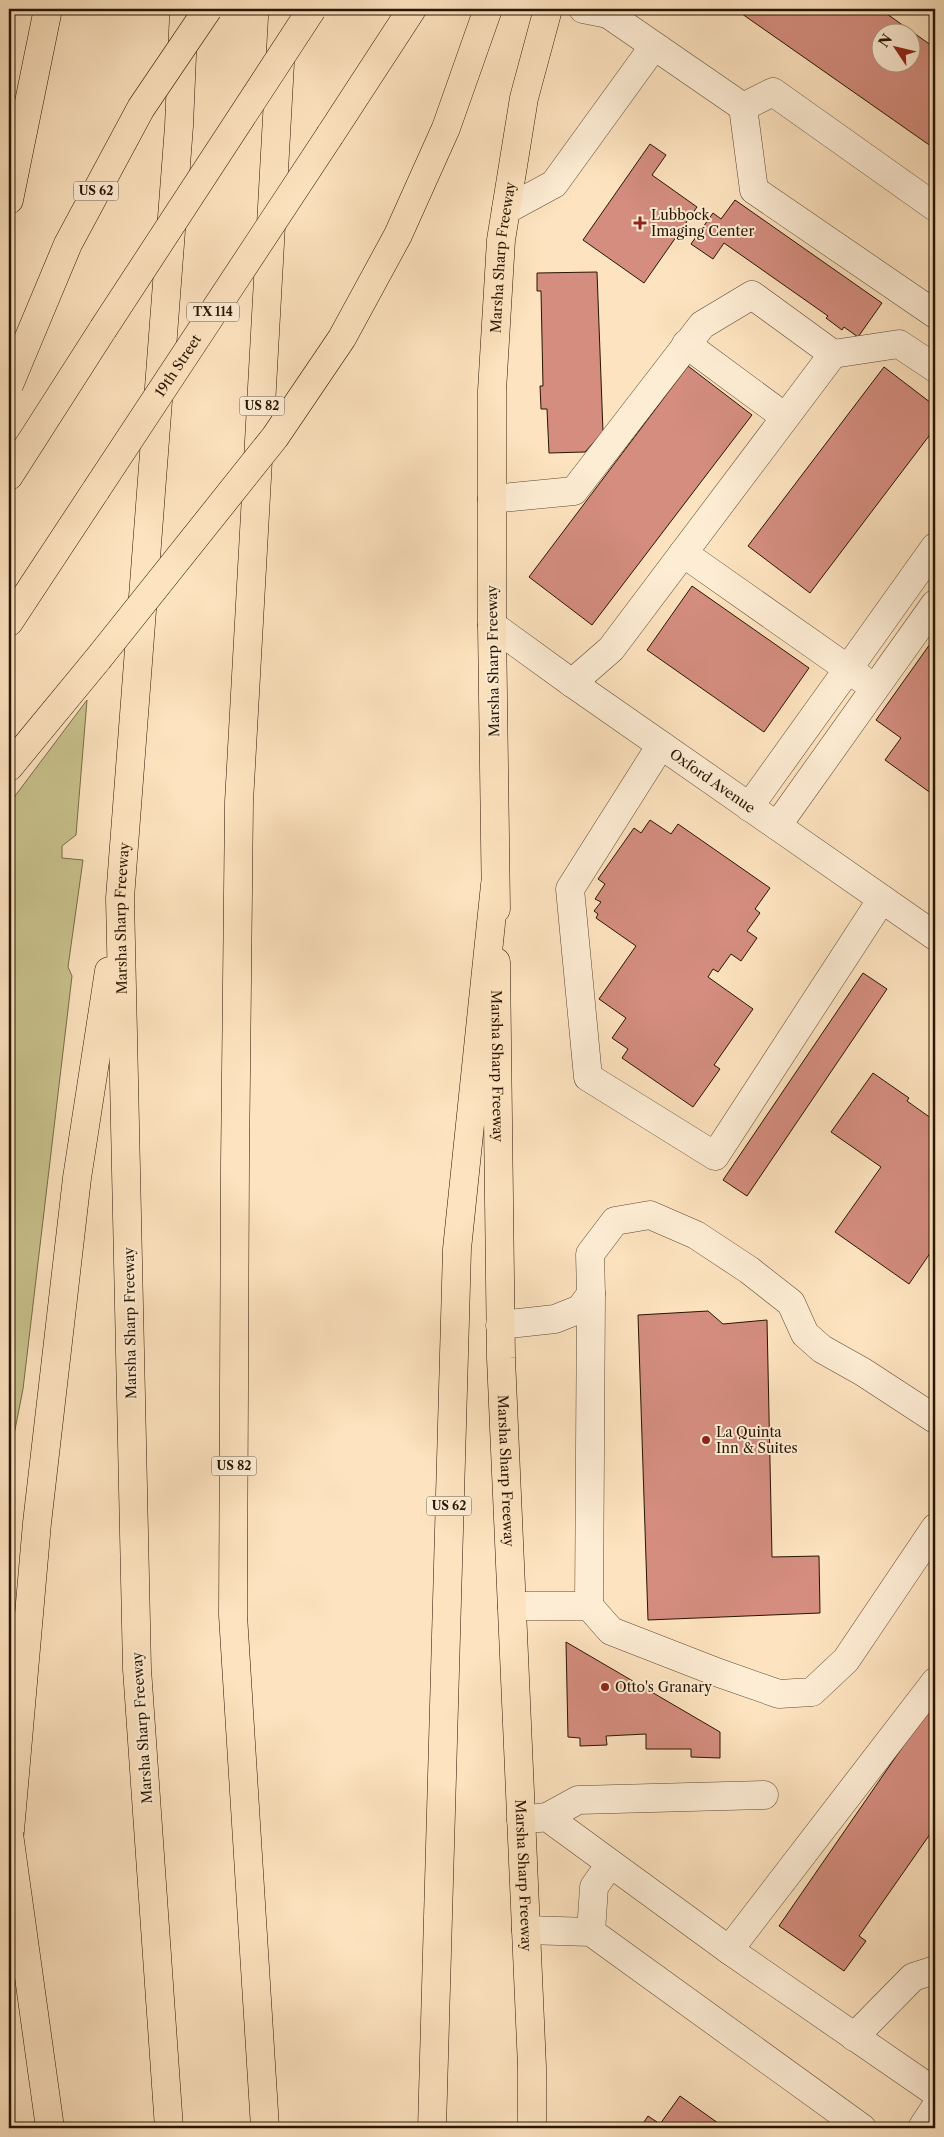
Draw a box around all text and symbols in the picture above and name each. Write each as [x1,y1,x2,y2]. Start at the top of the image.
north arrow [872,22,922,72]
text: N [874,30,896,51]
street label: Marsha Sharp Freeway [486,180,519,334]
road number: US 62 [74,182,118,200]
place label: Lubbock Imaging Center [651,206,754,240]
marker: Lubbock Imaging Center [633,216,647,230]
road number: TX 114 [187,302,239,322]
street label: 19th Street [151,331,205,400]
road number: US 82 [240,396,284,416]
street label: Marsha Sharp Freeway [483,585,503,737]
street label: Oxford Avenue [666,745,759,817]
street label: Marsha Sharp Freeway [111,841,133,995]
street label: Marsha Sharp Freeway [487,990,507,1142]
street label: Marsha Sharp Freeway [120,1247,140,1399]
street label: Marsha Sharp Freeway [494,1394,518,1548]
place label: La Quinta Inn & Suites [716,1423,798,1457]
marker: La Quinta Inn & Suites [700,1434,712,1446]
road number: US 82 [212,1456,256,1475]
road number: US 62 [426,1496,472,1515]
street label: Marsha Sharp Freeway [128,1651,156,1805]
place label: Otto's Granary [615,1678,712,1696]
marker: Otto's Granary [599,1681,611,1693]
street label: Marsha Sharp Freeway [511,1799,536,1952]

